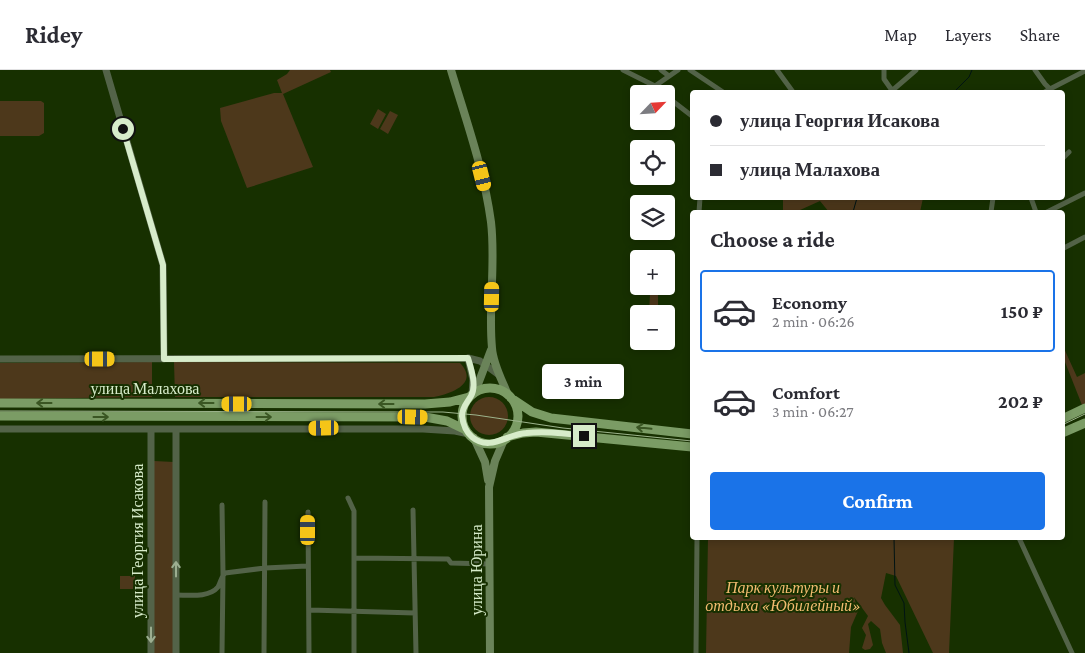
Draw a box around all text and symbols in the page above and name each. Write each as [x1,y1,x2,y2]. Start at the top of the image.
text: Ridey [25,21,82,48]
text: Map [884,25,917,45]
text: Layers [945,25,992,45]
text: Share [1020,25,1060,45]
north arrow [630,85,675,130]
map controls [630,85,675,350]
text: улица Георгия Исакова [740,110,940,131]
route start [112,118,134,140]
button: locate [630,140,675,185]
text: улица Малахова [740,159,880,180]
car [471,160,492,192]
button: layers [630,195,675,240]
text: Choose a ride [710,227,835,252]
button: + [630,250,675,295]
car [484,282,499,312]
icon: car [712,289,757,334]
text: Economy [772,292,847,313]
text: 150 ₽ [1001,301,1043,322]
button: − [630,305,675,350]
text: 2 min · 06:26 [772,313,855,330]
car [85,352,115,367]
callout: 3 min [543,364,625,398]
text: 3 min [564,373,602,390]
icon: car [712,379,757,424]
street label: улица Малахова [91,380,199,398]
text: Comfort [772,382,840,403]
text: 202 ₽ [998,391,1043,412]
car [222,397,252,412]
one-way arrow [36,398,52,408]
one-way arrow [198,398,214,408]
one-way arrow [378,399,394,409]
text: 3 min · 06:27 [772,403,854,420]
car [397,409,428,425]
one-way arrow [92,412,109,422]
one-way arrow [255,412,271,422]
car [308,420,339,436]
one-way arrow [636,424,652,433]
route end [573,425,595,447]
street label: улица Георгия Исакова [129,464,147,618]
button: Confirm [710,472,1045,530]
car [300,515,315,545]
street label: улица Юрина [468,524,486,616]
one-way arrow [171,562,181,578]
park label: Парк культуры и отдыха «Юбилейный» [705,579,861,614]
one-way arrow [146,627,156,643]

